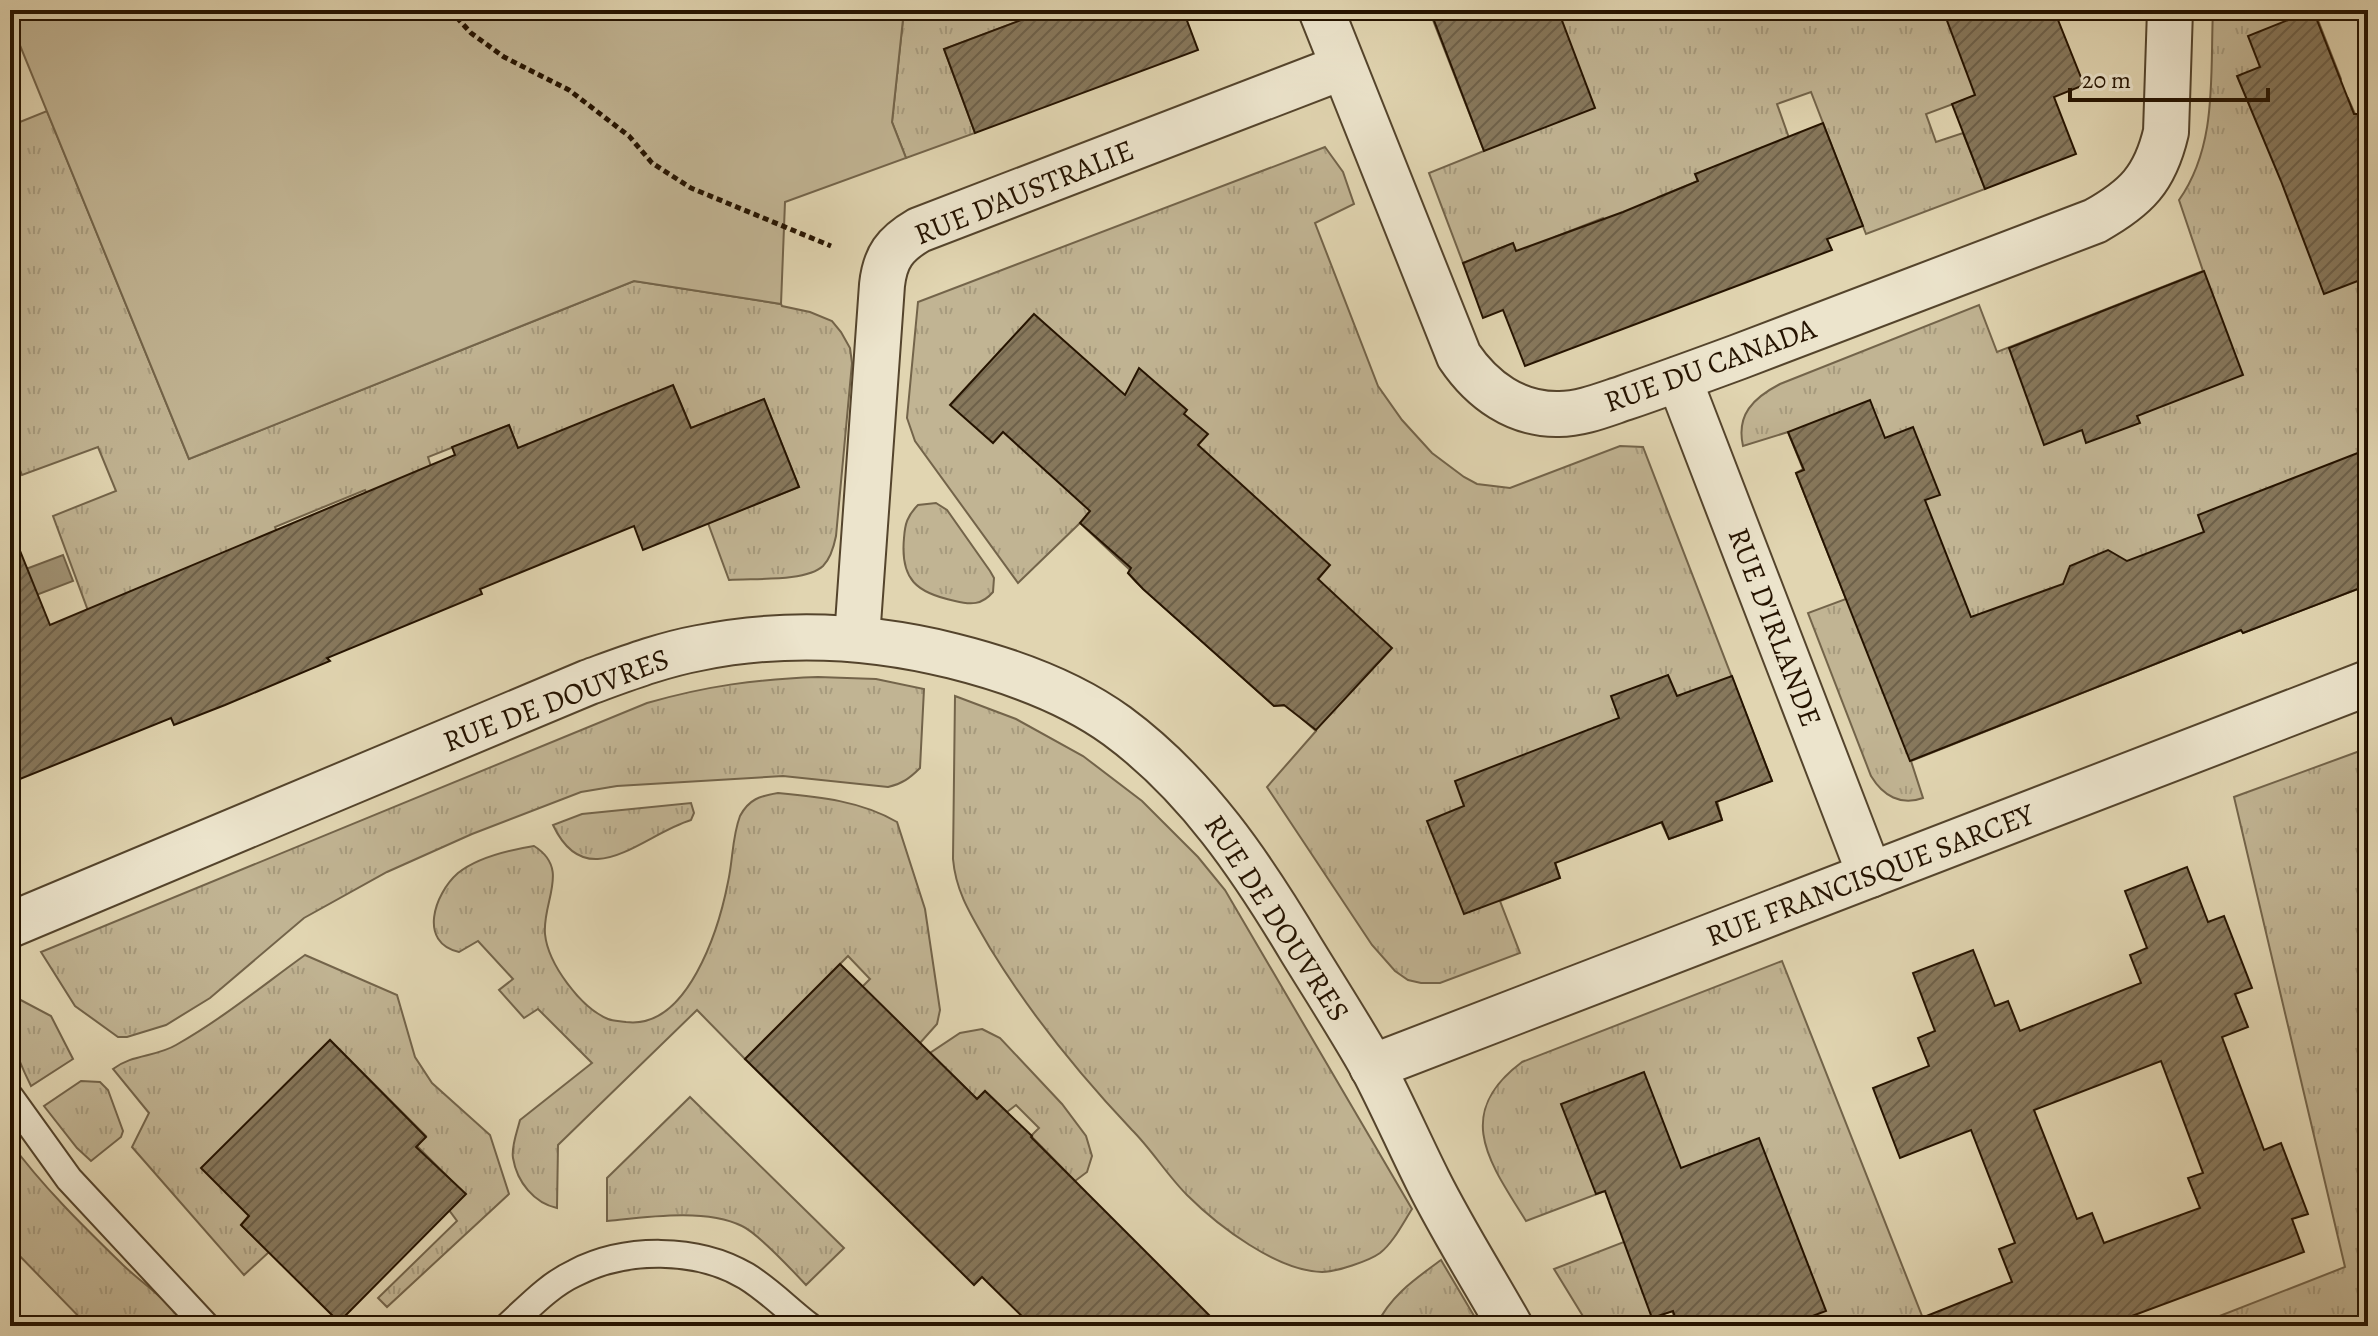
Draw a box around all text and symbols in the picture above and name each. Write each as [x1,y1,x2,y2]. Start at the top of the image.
scale bar [2070,52,2268,102]
text: 20 m [2082,64,2131,96]
street label: RUE D'AUSTRALIE [908,130,1140,254]
street label: RUE DU CANADA [1599,308,1822,422]
street label: RUE D'IRLANDE [1719,522,1831,732]
street label: RUE DE DOUVRES [437,638,675,762]
street label: RUE FRANCISQUE SARCEY [1700,794,2041,956]
street label: RUE DE DOUVRES [1195,807,1359,1029]

